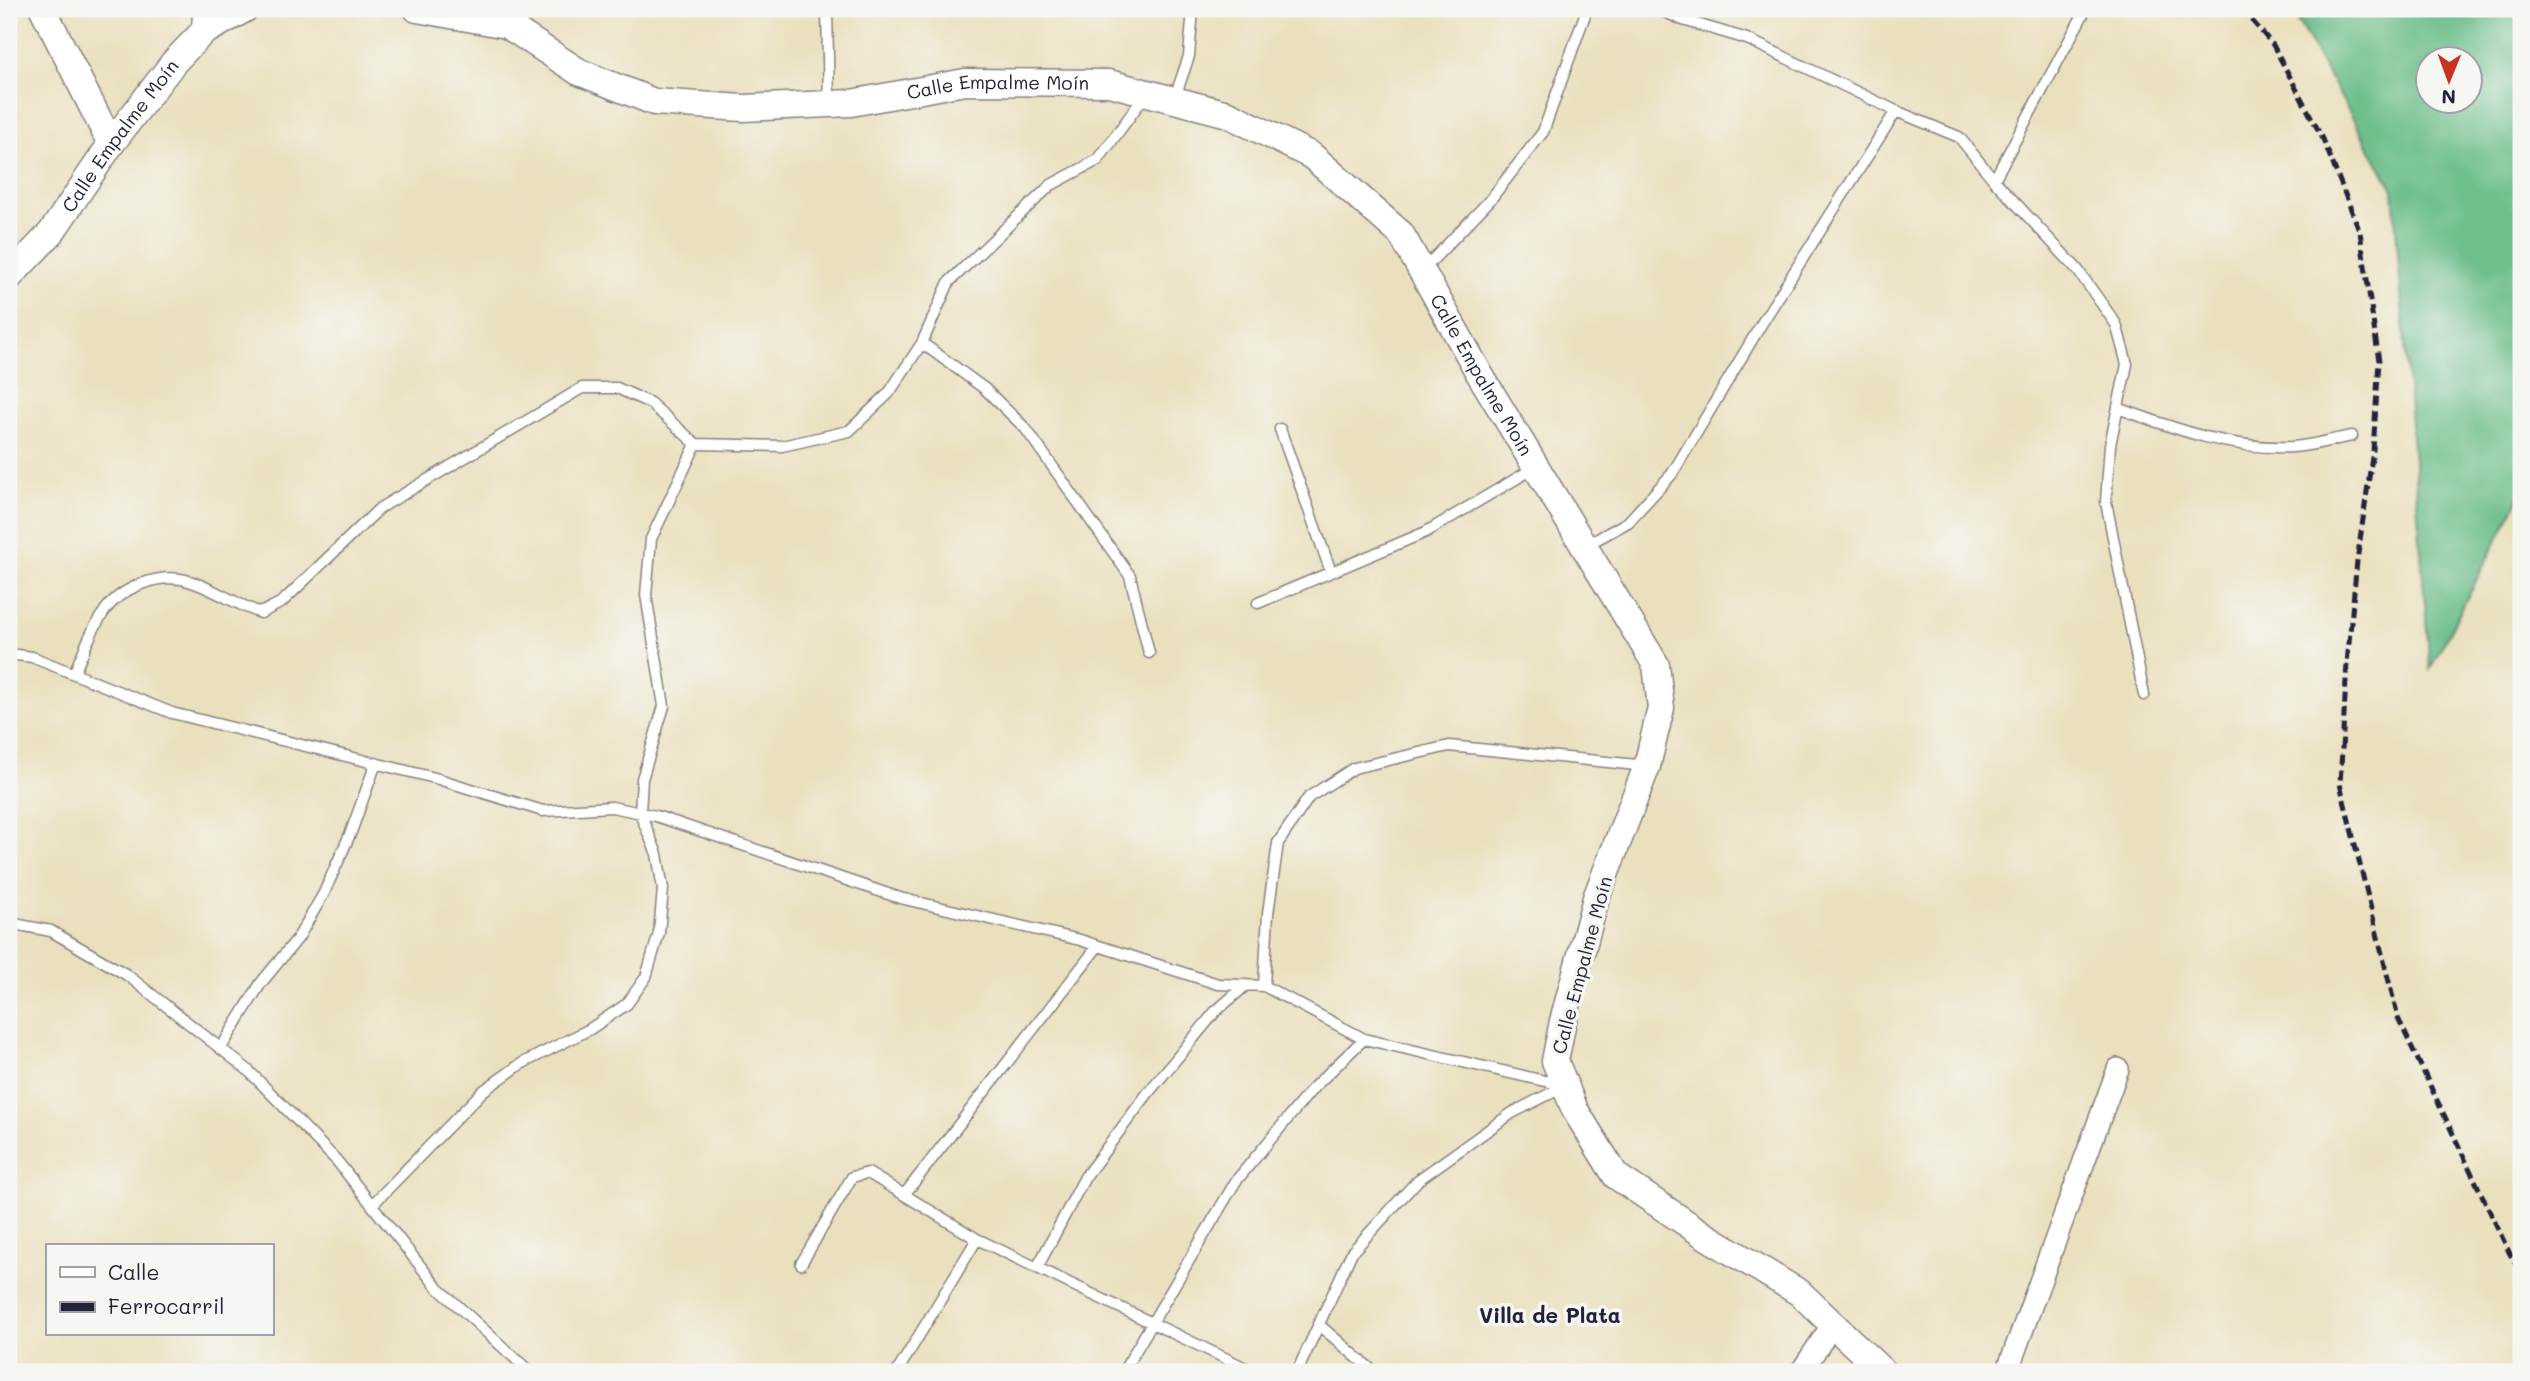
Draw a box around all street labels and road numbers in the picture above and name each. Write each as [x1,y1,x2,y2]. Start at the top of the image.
street label: Calle Empalme Moín [56,54,184,217]
street label: Calle Empalme Moín [905,68,1089,104]
street label: Calle Empalme Moín [1425,289,1539,460]
street label: Calle Empalme Moín [1546,873,1617,1057]

